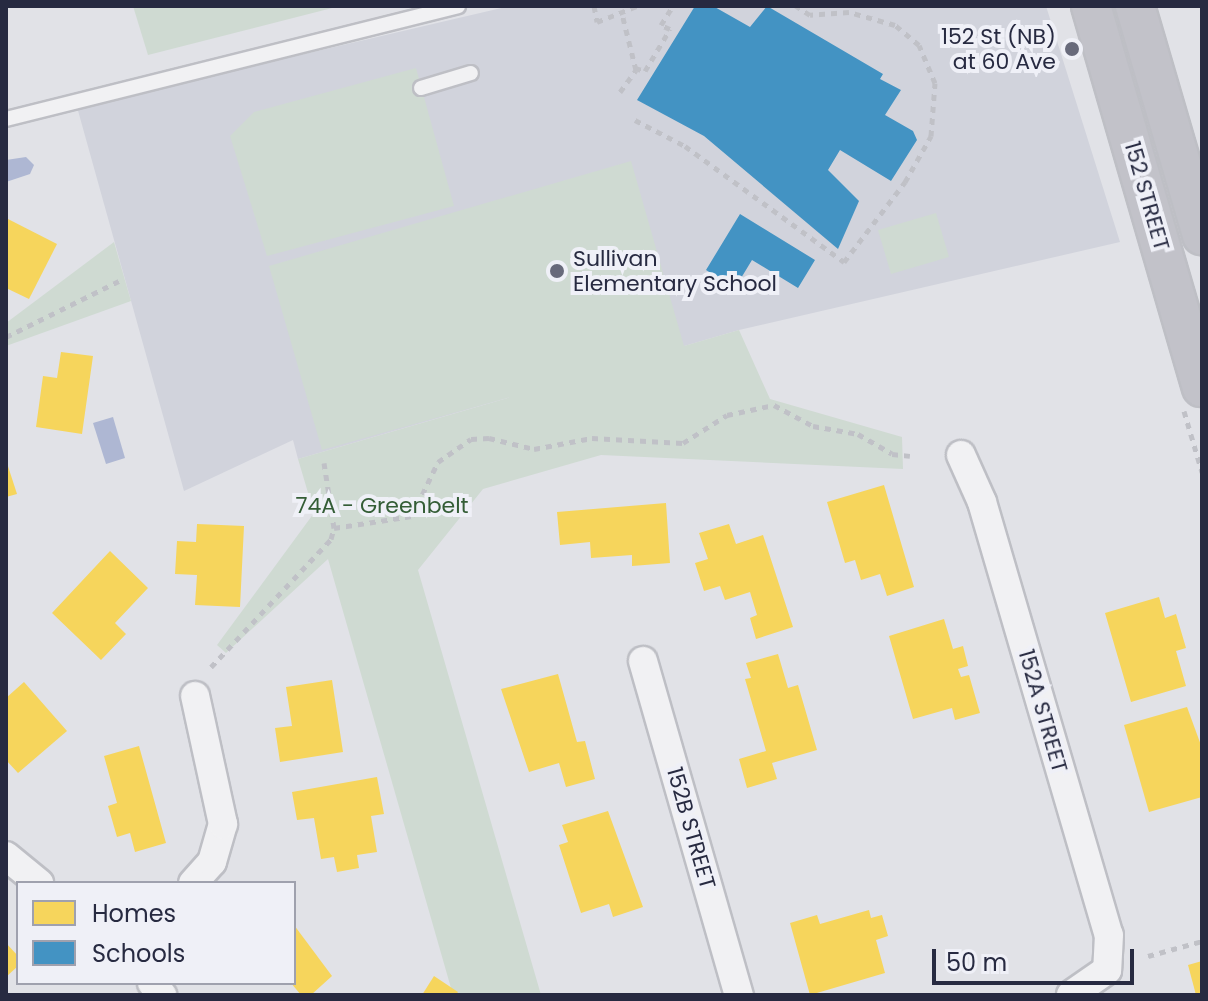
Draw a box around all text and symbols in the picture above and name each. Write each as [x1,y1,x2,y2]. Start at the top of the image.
place label: 152 St (NB) at 60 Ave [941,23,1056,74]
marker: 152 St (NB) at 60 Ave [1063,40,1081,58]
street label: 152 STREET [1119,139,1175,253]
place label: Sullivan Elementary School [573,245,777,296]
marker: Sullivan Elementary School [548,262,566,280]
park label: 74A - Greenbelt [295,493,469,519]
street label: 152A STREET [1013,646,1073,776]
street label: 152B STREET [661,764,721,892]
legend [16,881,296,985]
text: Homes [92,897,176,930]
scale bar [936,933,1138,983]
text: Schools [92,937,185,970]
text: 50 m [946,946,1007,979]

